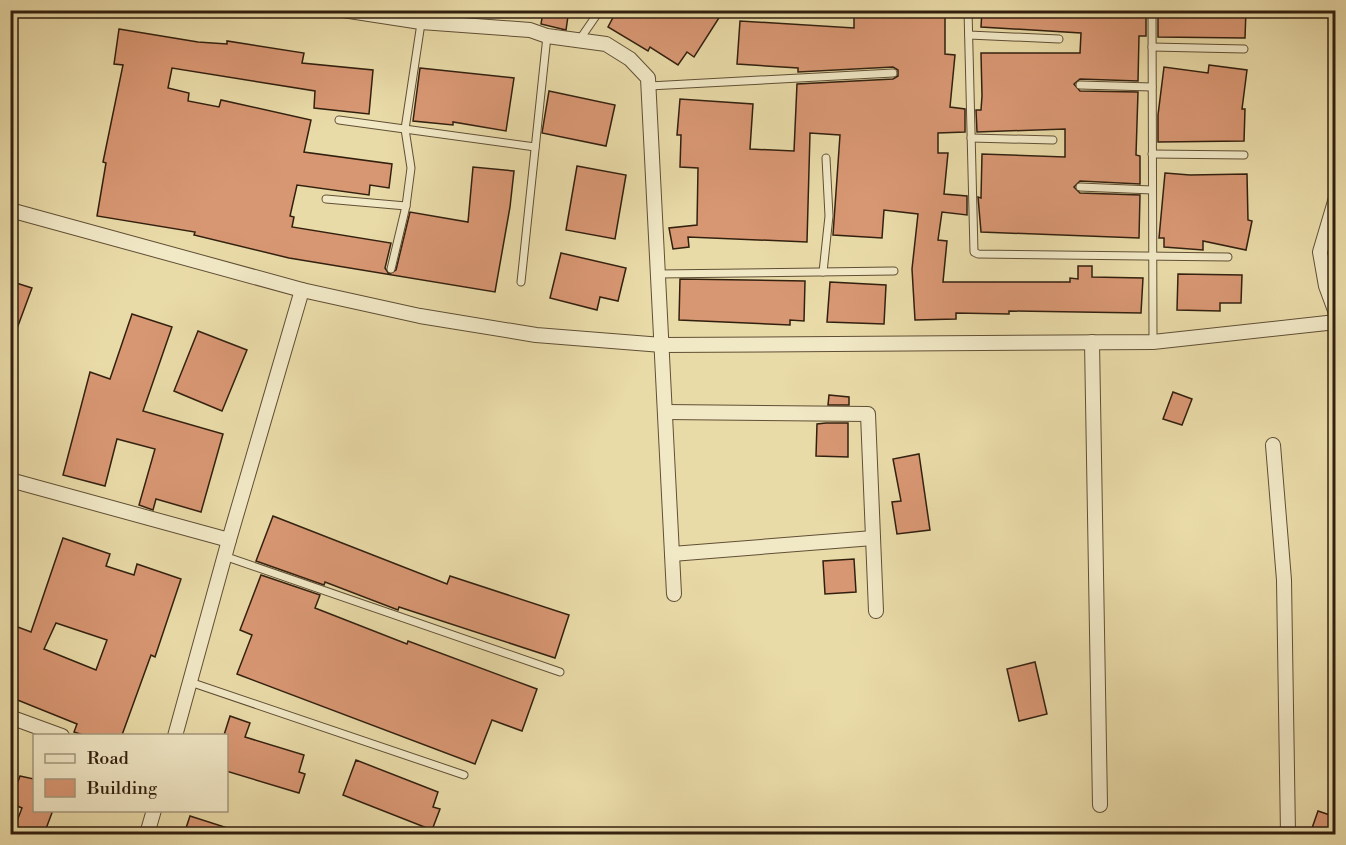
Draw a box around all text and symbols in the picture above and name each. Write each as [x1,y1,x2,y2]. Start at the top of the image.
legend [33,734,228,812]
text: Road [87,747,130,770]
text: Building [86,777,158,800]

